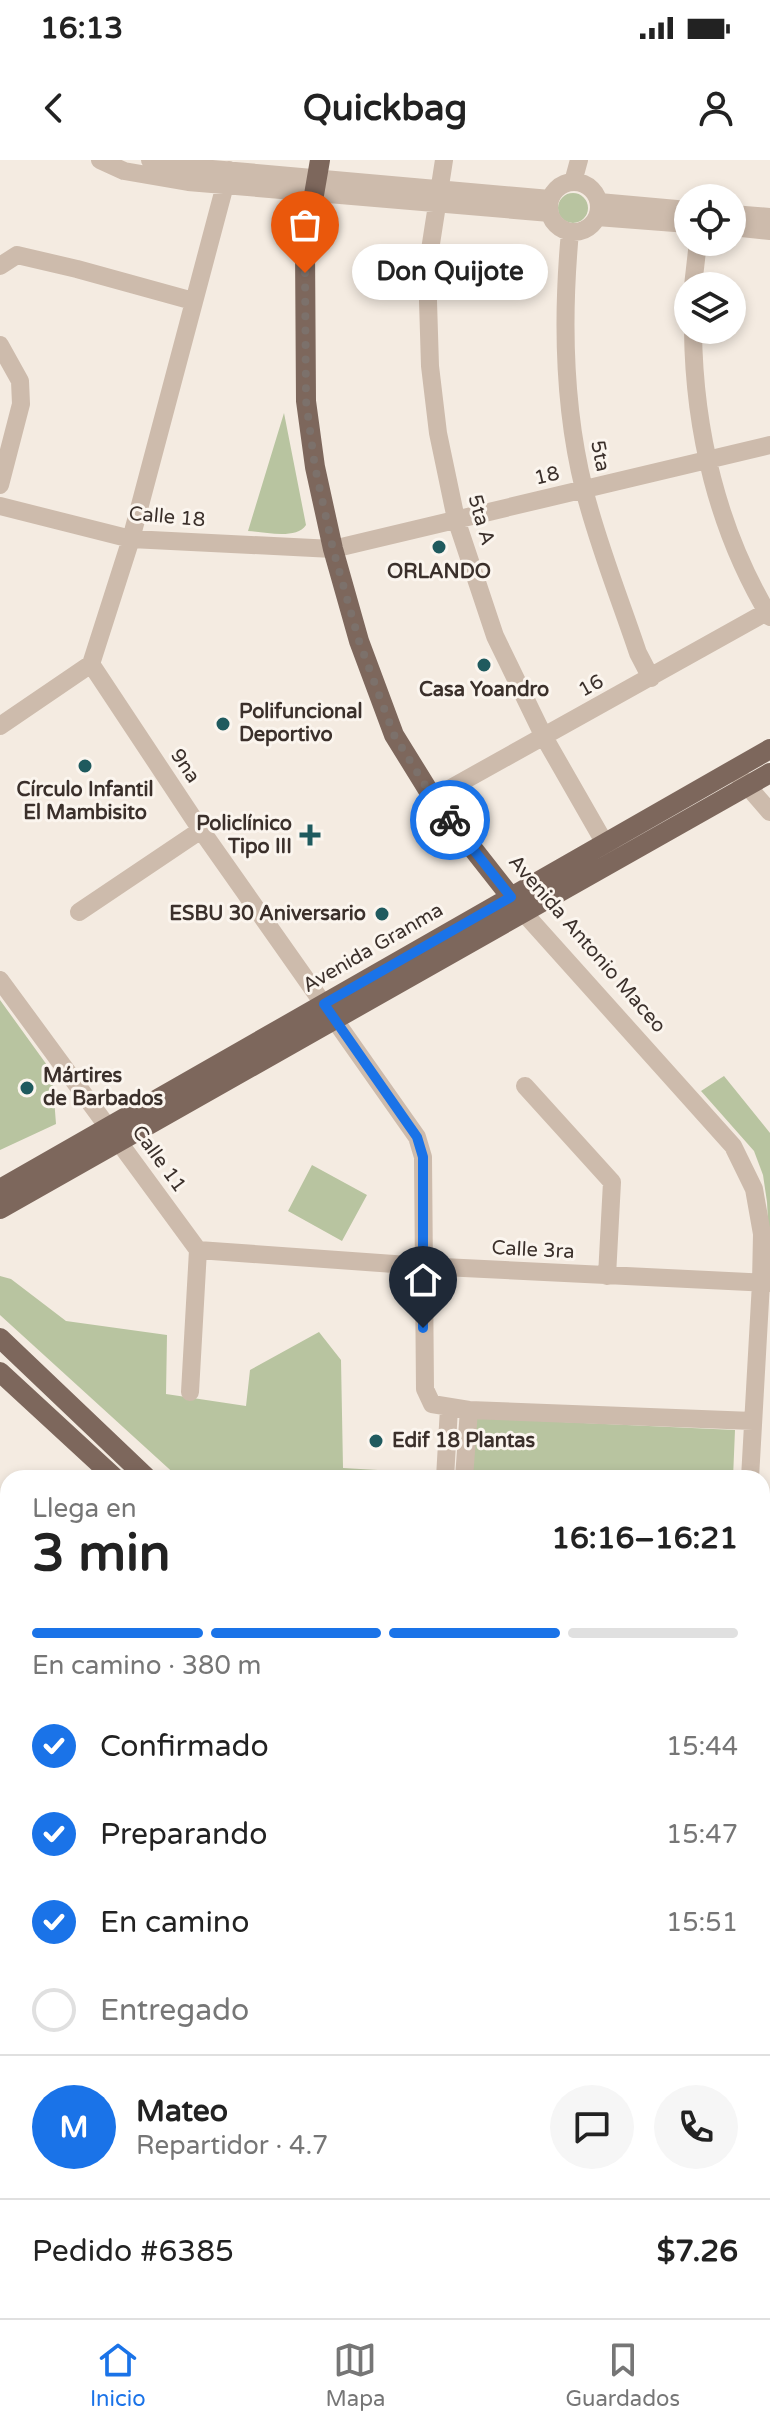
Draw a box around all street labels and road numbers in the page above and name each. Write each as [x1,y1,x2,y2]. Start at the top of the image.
street label: 5ta [585,438,615,474]
street label: 18 [532,461,562,491]
street label: 5ta A [462,492,500,548]
street label: Calle 18 [128,502,206,532]
street label: 16 [574,669,608,703]
street label: 9na [165,744,205,788]
street label: Avenida Antonio Maceo [503,850,671,1038]
street label: Avenida Granma [299,898,447,998]
street label: Calle 11 [127,1121,191,1197]
street label: Calle 3ra [491,1236,575,1264]

